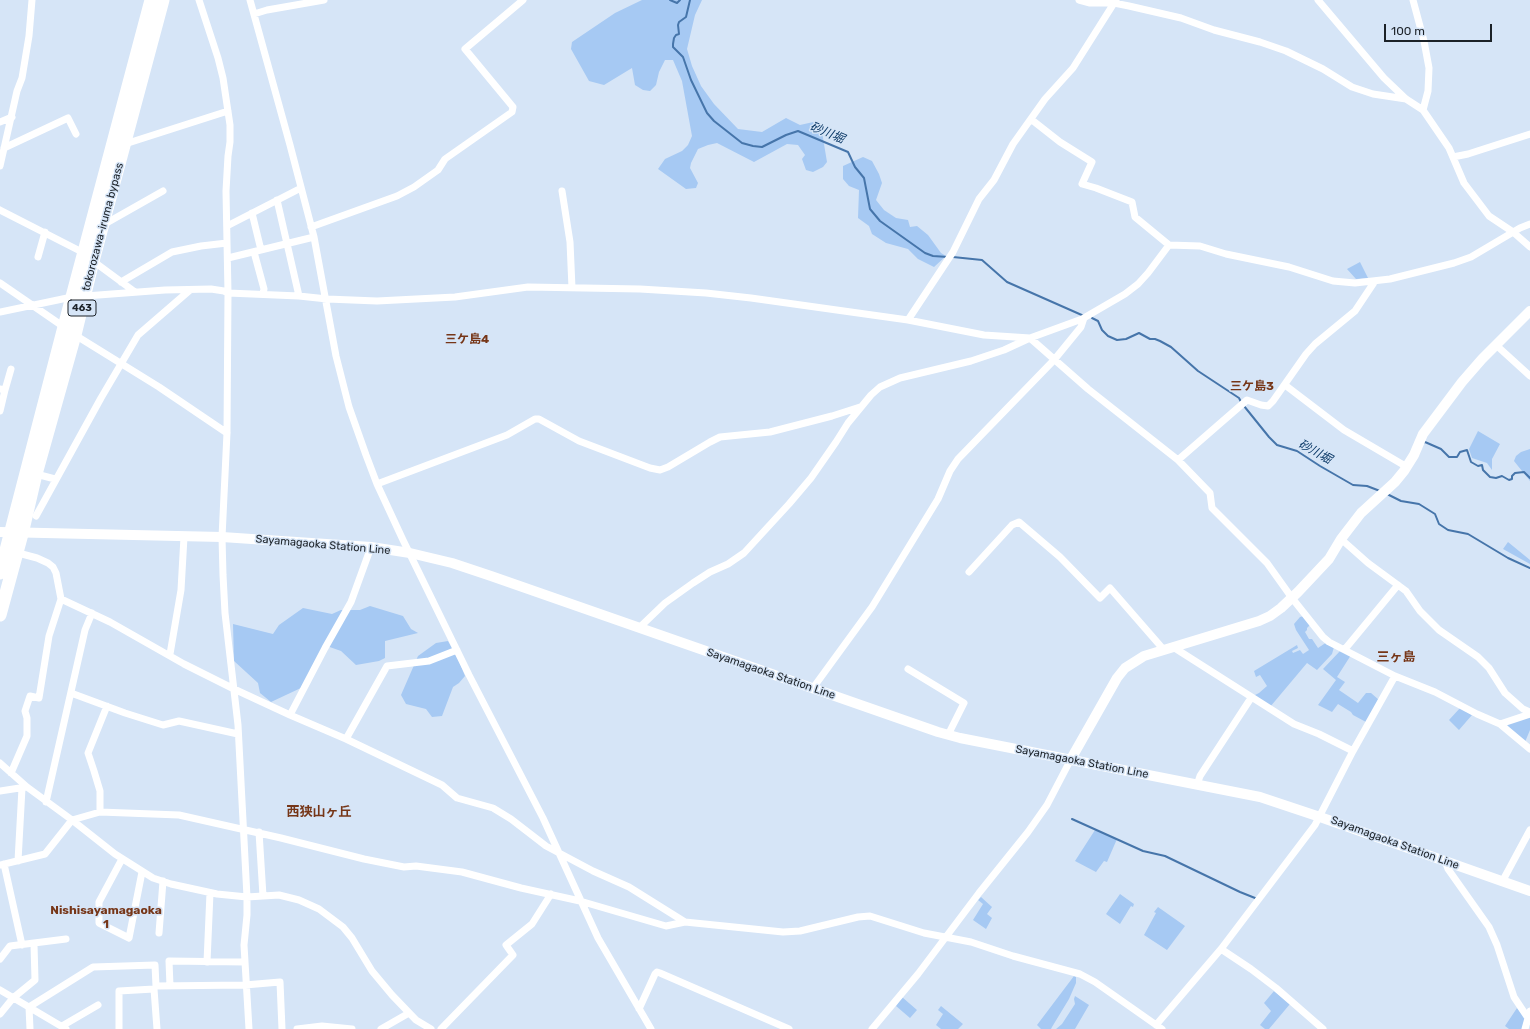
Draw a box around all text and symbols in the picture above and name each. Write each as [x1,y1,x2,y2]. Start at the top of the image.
scale bar [1386,16,1494,42]
text: 100 m [1391,24,1425,38]
water label: 砂川堀 [808,119,846,147]
street label: tokorozawa-iruma bypass [79,161,127,293]
road number: 463 [68,300,96,316]
district label: 三ケ島4 [445,333,489,347]
district label: 三ケ島3 [1230,380,1274,394]
water label: 砂川堀 [1296,437,1334,467]
street label: Sayamagaoka Station Line [255,533,391,557]
street label: Sayamagaoka Station Line [705,646,837,702]
district label: 三ヶ島 [1377,649,1415,665]
street label: Sayamagaoka Station Line [1014,743,1150,781]
district label: 西狭山ヶ丘 [287,804,351,820]
street label: Sayamagaoka Station Line [1329,814,1461,872]
district label: Nishisayamagaoka 1 [50,904,162,932]

